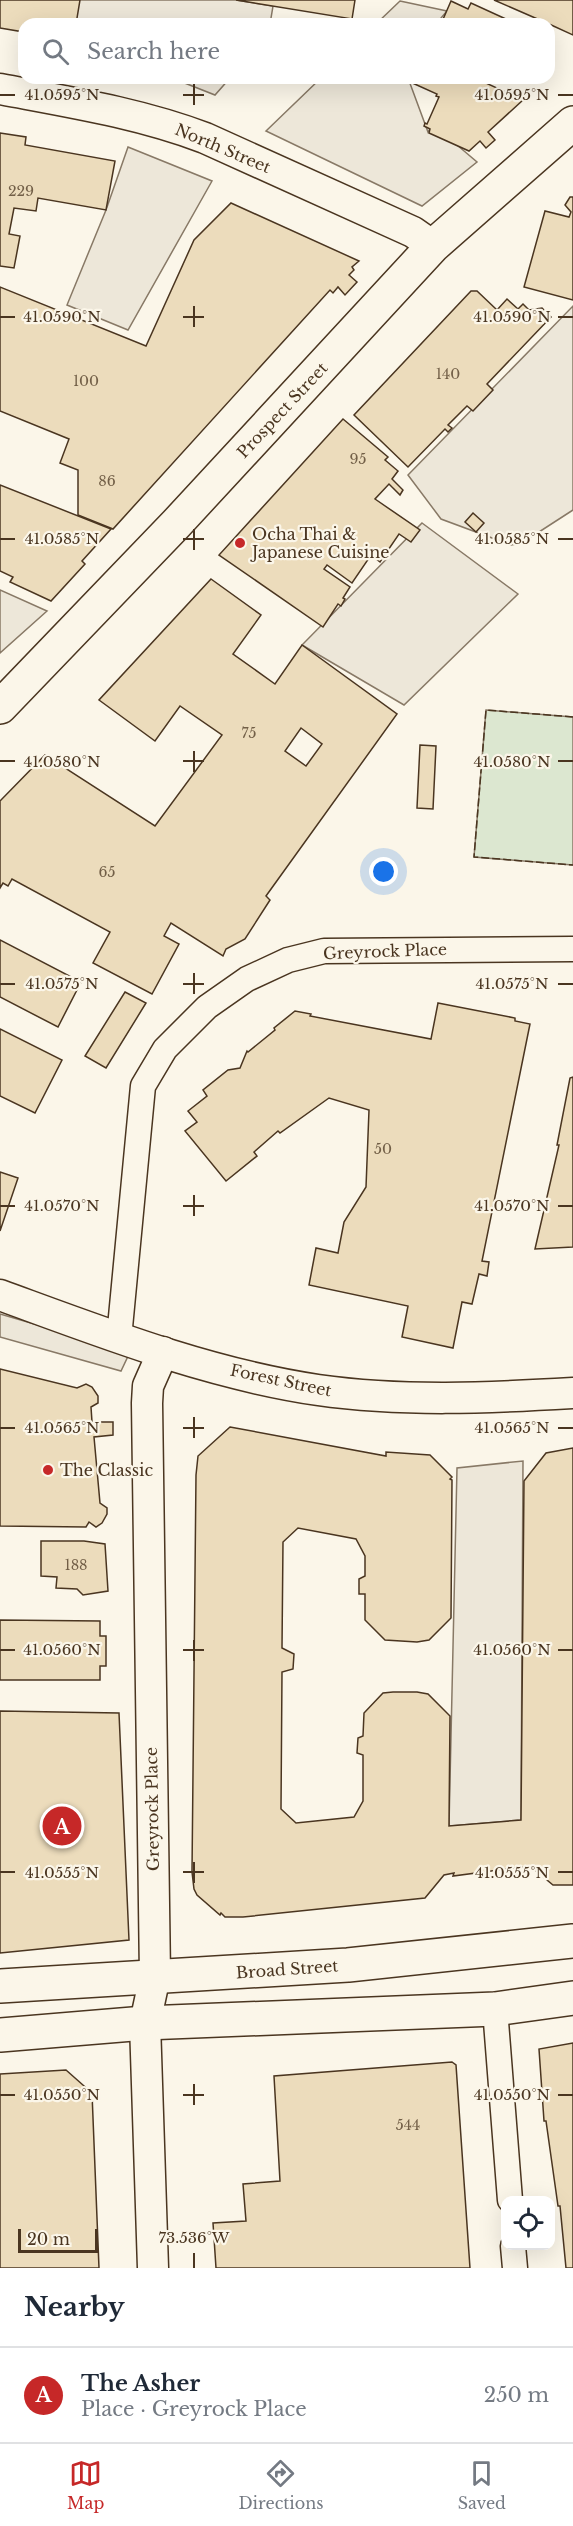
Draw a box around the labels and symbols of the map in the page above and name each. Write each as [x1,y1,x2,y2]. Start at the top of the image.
text: 41.0595°N [24,85,100,104]
text: 41.0595°N [474,85,550,104]
street label: North Street [172,119,274,177]
house number: 229 [8,182,34,200]
text: 41.0590°N [23,307,101,326]
text: 41.0590°N [473,307,551,326]
street label: Prospect Street [233,358,331,462]
house number: 140 [436,365,460,383]
house number: 100 [73,372,99,390]
house number: 95 [350,450,367,468]
house number: 86 [98,472,116,490]
place label: Ocha Thai & Japanese Cuisine [250,524,390,562]
text: 41.0585°N [25,529,99,548]
text: 41.0585°N [475,529,549,548]
marker: Ocha Thai & Japanese Cuisine [233,536,247,550]
house number: 75 [242,724,256,742]
text: 41.0580°N [24,752,100,771]
text: 41.0580°N [474,752,550,771]
your location [369,857,398,886]
house number: 65 [99,863,116,881]
street label: Greyrock Place [323,939,447,963]
text: 41.0575°N [26,974,98,993]
text: 41.0575°N [476,974,548,993]
house number: 50 [374,1140,392,1158]
text: 41.0570°N [24,1196,100,1215]
text: 41.0570°N [474,1196,550,1215]
street label: Forest Street [228,1359,334,1401]
text: 41.0565°N [24,1418,100,1437]
text: 41.0565°N [474,1418,550,1437]
place label: The Classic [60,1460,153,1480]
marker: The Classic [41,1463,55,1477]
house number: 188 [64,1556,88,1574]
text: 41.0560°N [23,1640,101,1659]
text: 41.0560°N [473,1640,551,1659]
street label: Greyrock Place [141,1747,163,1871]
pin: A [42,1804,82,1848]
text: 41.0555°N [25,1863,99,1882]
text: 41.0555°N [475,1863,549,1882]
street label: Broad Street [235,1955,339,1983]
text: 41.0550°N [24,2085,100,2104]
text: 41.0550°N [474,2085,550,2104]
house number: 544 [396,2116,420,2134]
scale bar [18,2226,98,2254]
text: 73.536°W [159,2228,230,2247]

